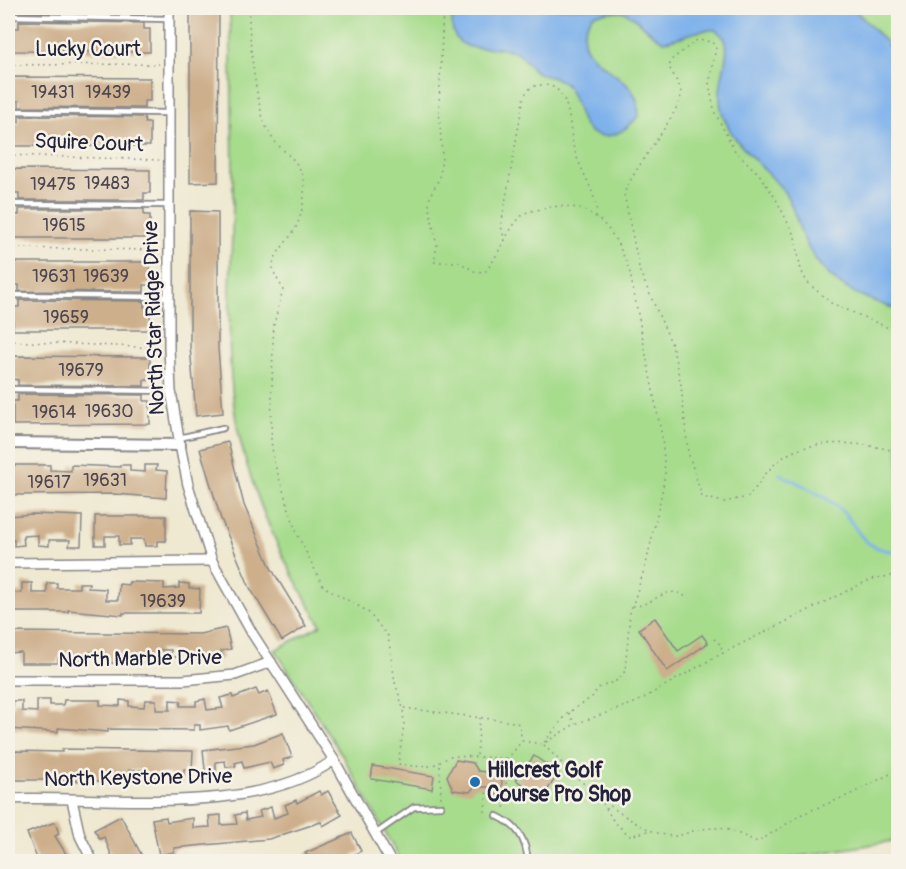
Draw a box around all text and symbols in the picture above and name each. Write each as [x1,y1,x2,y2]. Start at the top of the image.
street label: Lucky Court [35,36,142,63]
house number: 19431 [31,81,75,104]
house number: 19439 [85,81,131,104]
street label: Squire Court [34,128,145,158]
house number: 19483 [84,172,130,195]
house number: 19475 [30,173,76,196]
house number: 19615 [42,214,86,237]
street label: North Star Ridge Drive [137,220,171,416]
house number: 19631 [32,265,76,288]
house number: 19639 [83,265,129,288]
house number: 19659 [43,306,89,329]
house number: 19679 [58,359,104,382]
house number: 19630 [84,400,134,423]
house number: 19614 [32,401,77,424]
house number: 19631 [83,469,127,492]
house number: 19617 [27,471,71,494]
house number: 19639 [140,590,186,613]
street label: North Marble Drive [58,644,223,674]
place label: Hillcrest Golf Course Pro Shop [487,757,631,808]
street label: North Keystone Drive [44,763,233,793]
marker: Hillcrest Golf Course Pro Shop [468,775,482,789]

